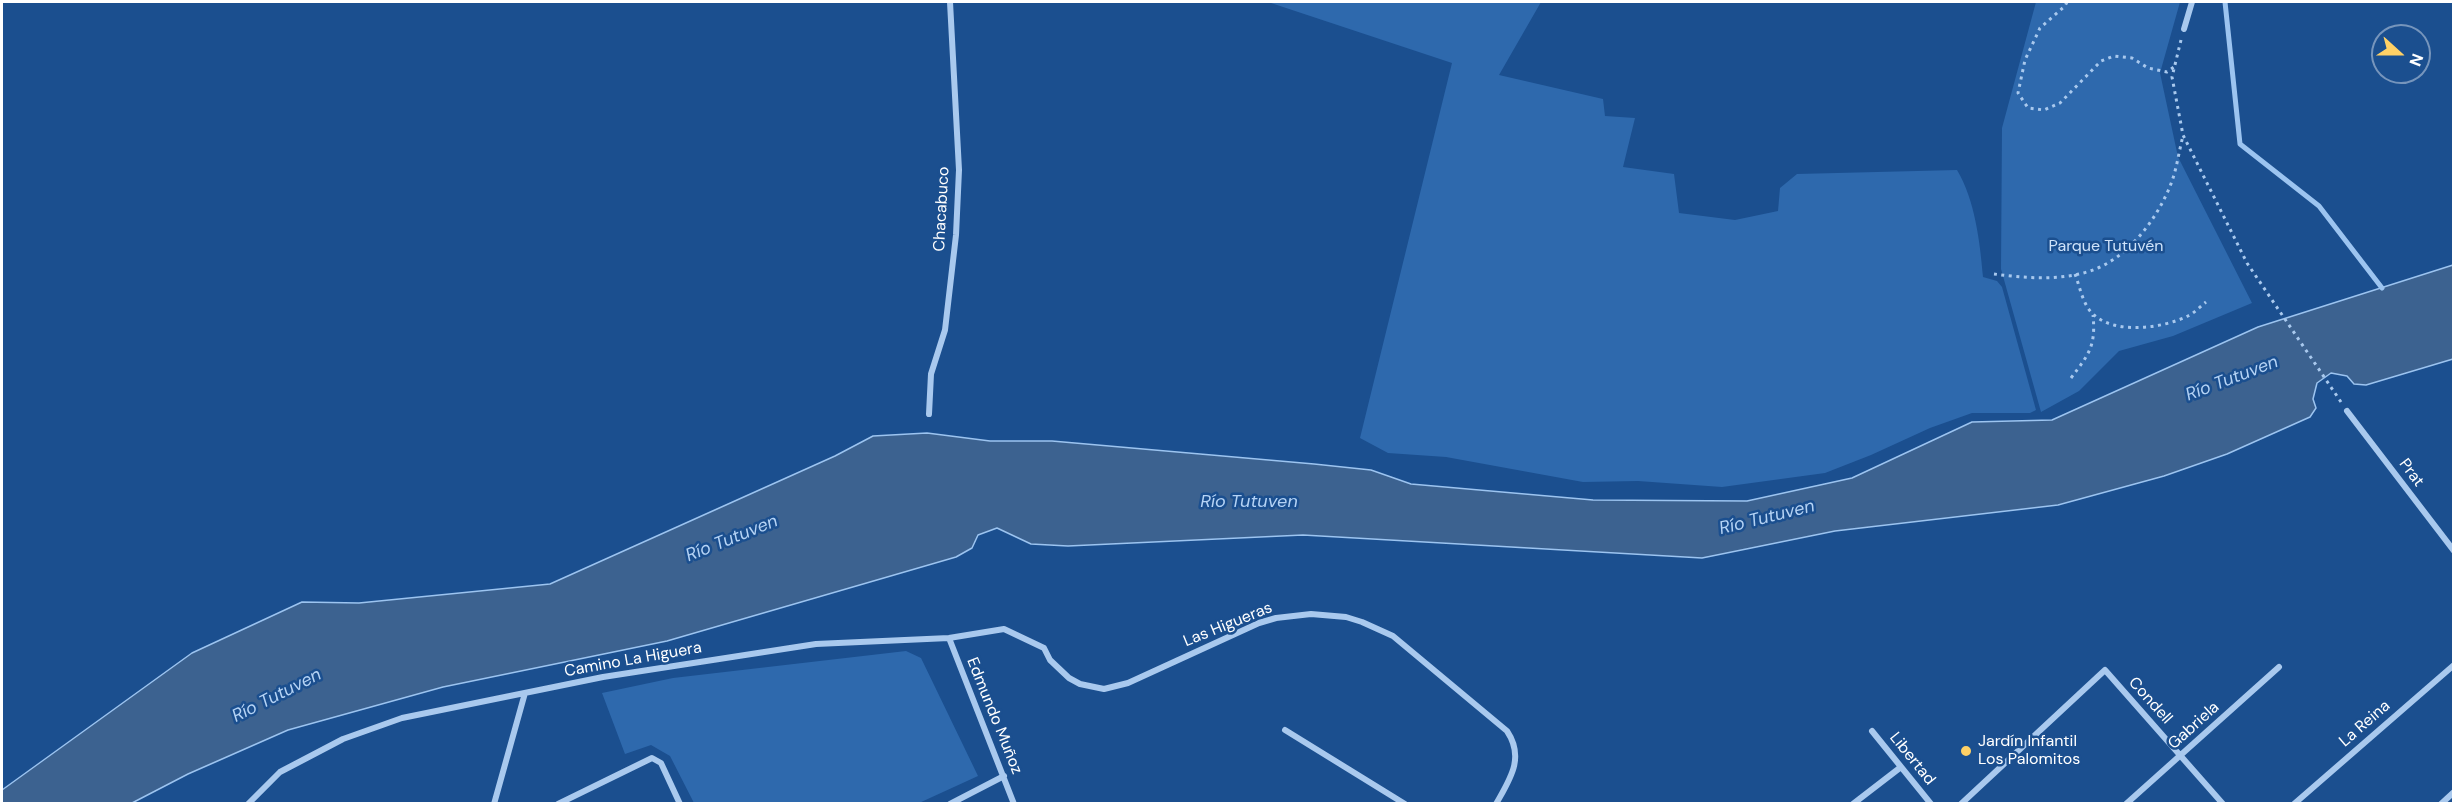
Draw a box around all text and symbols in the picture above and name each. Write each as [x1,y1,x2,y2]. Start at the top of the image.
north arrow [2371,24,2431,84]
text: N [2405,51,2428,69]
street label: Chacabuco [930,166,954,252]
park label: Parque Tutuvén [2049,237,2163,257]
water label: Río Tutuven [2183,351,2281,407]
street label: Prat [2394,455,2428,491]
water label: Río Tutuven [1200,491,1298,513]
water label: Río Tutuven [1717,496,1817,540]
water label: Río Tutuven [683,511,781,567]
street label: Las Higueras [1181,598,1275,652]
street label: Camino La Higuera [563,638,703,682]
street label: Edmundo Muñoz [962,655,1026,777]
water label: Río Tutuven [229,664,325,728]
street label: Condell [2124,674,2176,728]
street label: La Reina [2336,697,2394,751]
street label: Gabriela [2165,698,2223,754]
street label: Libertad [1885,729,1939,789]
place label: Jardín Infantil Los Palomitos [1978,732,2080,770]
marker: Jardín Infantil Los Palomitos [1959,744,1973,758]

